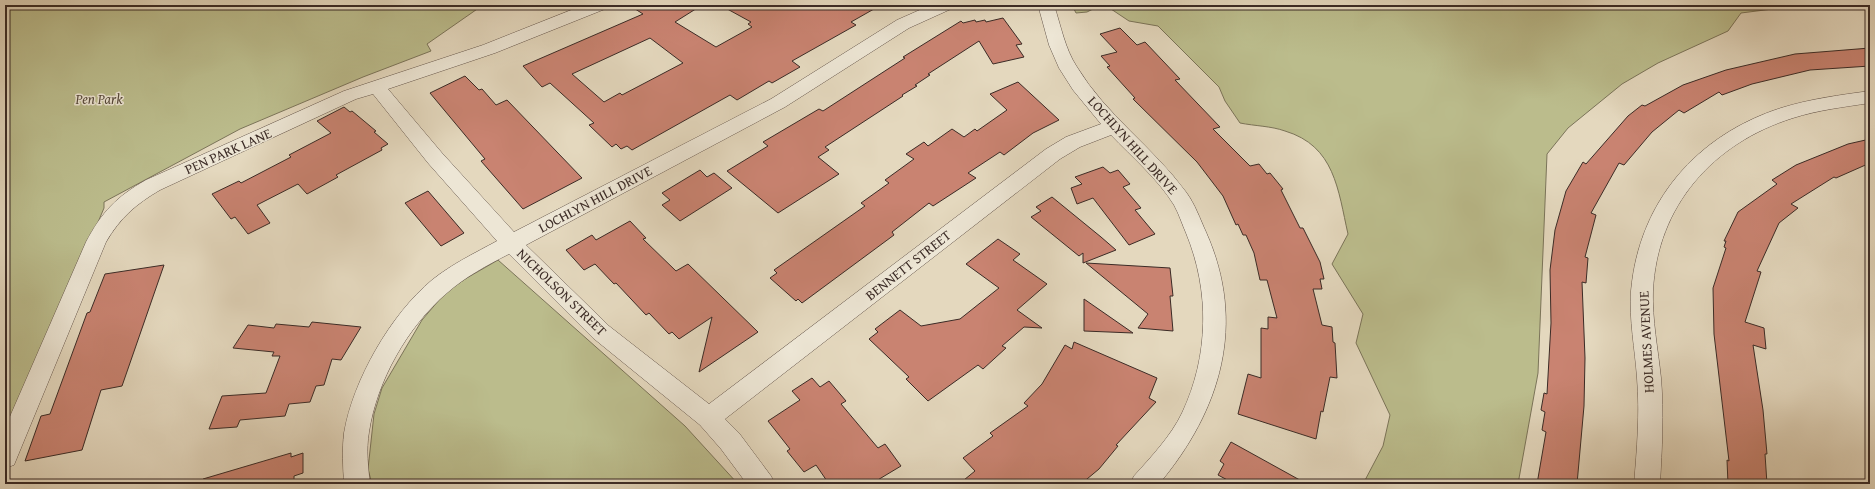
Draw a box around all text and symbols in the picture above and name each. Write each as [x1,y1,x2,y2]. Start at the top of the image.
park label: Pen Park [74,89,123,109]
street label: LOCHLYN HILL DRIVE [1083,91,1183,199]
street label: PEN PARK LANE [181,123,275,179]
street label: LOCHLYN HILL DRIVE [535,161,655,237]
street label: BENNETT STREET [861,225,955,305]
street label: NICHOLSON STREET [513,244,612,340]
street label: HOLMES AVENUE [1633,290,1659,394]

